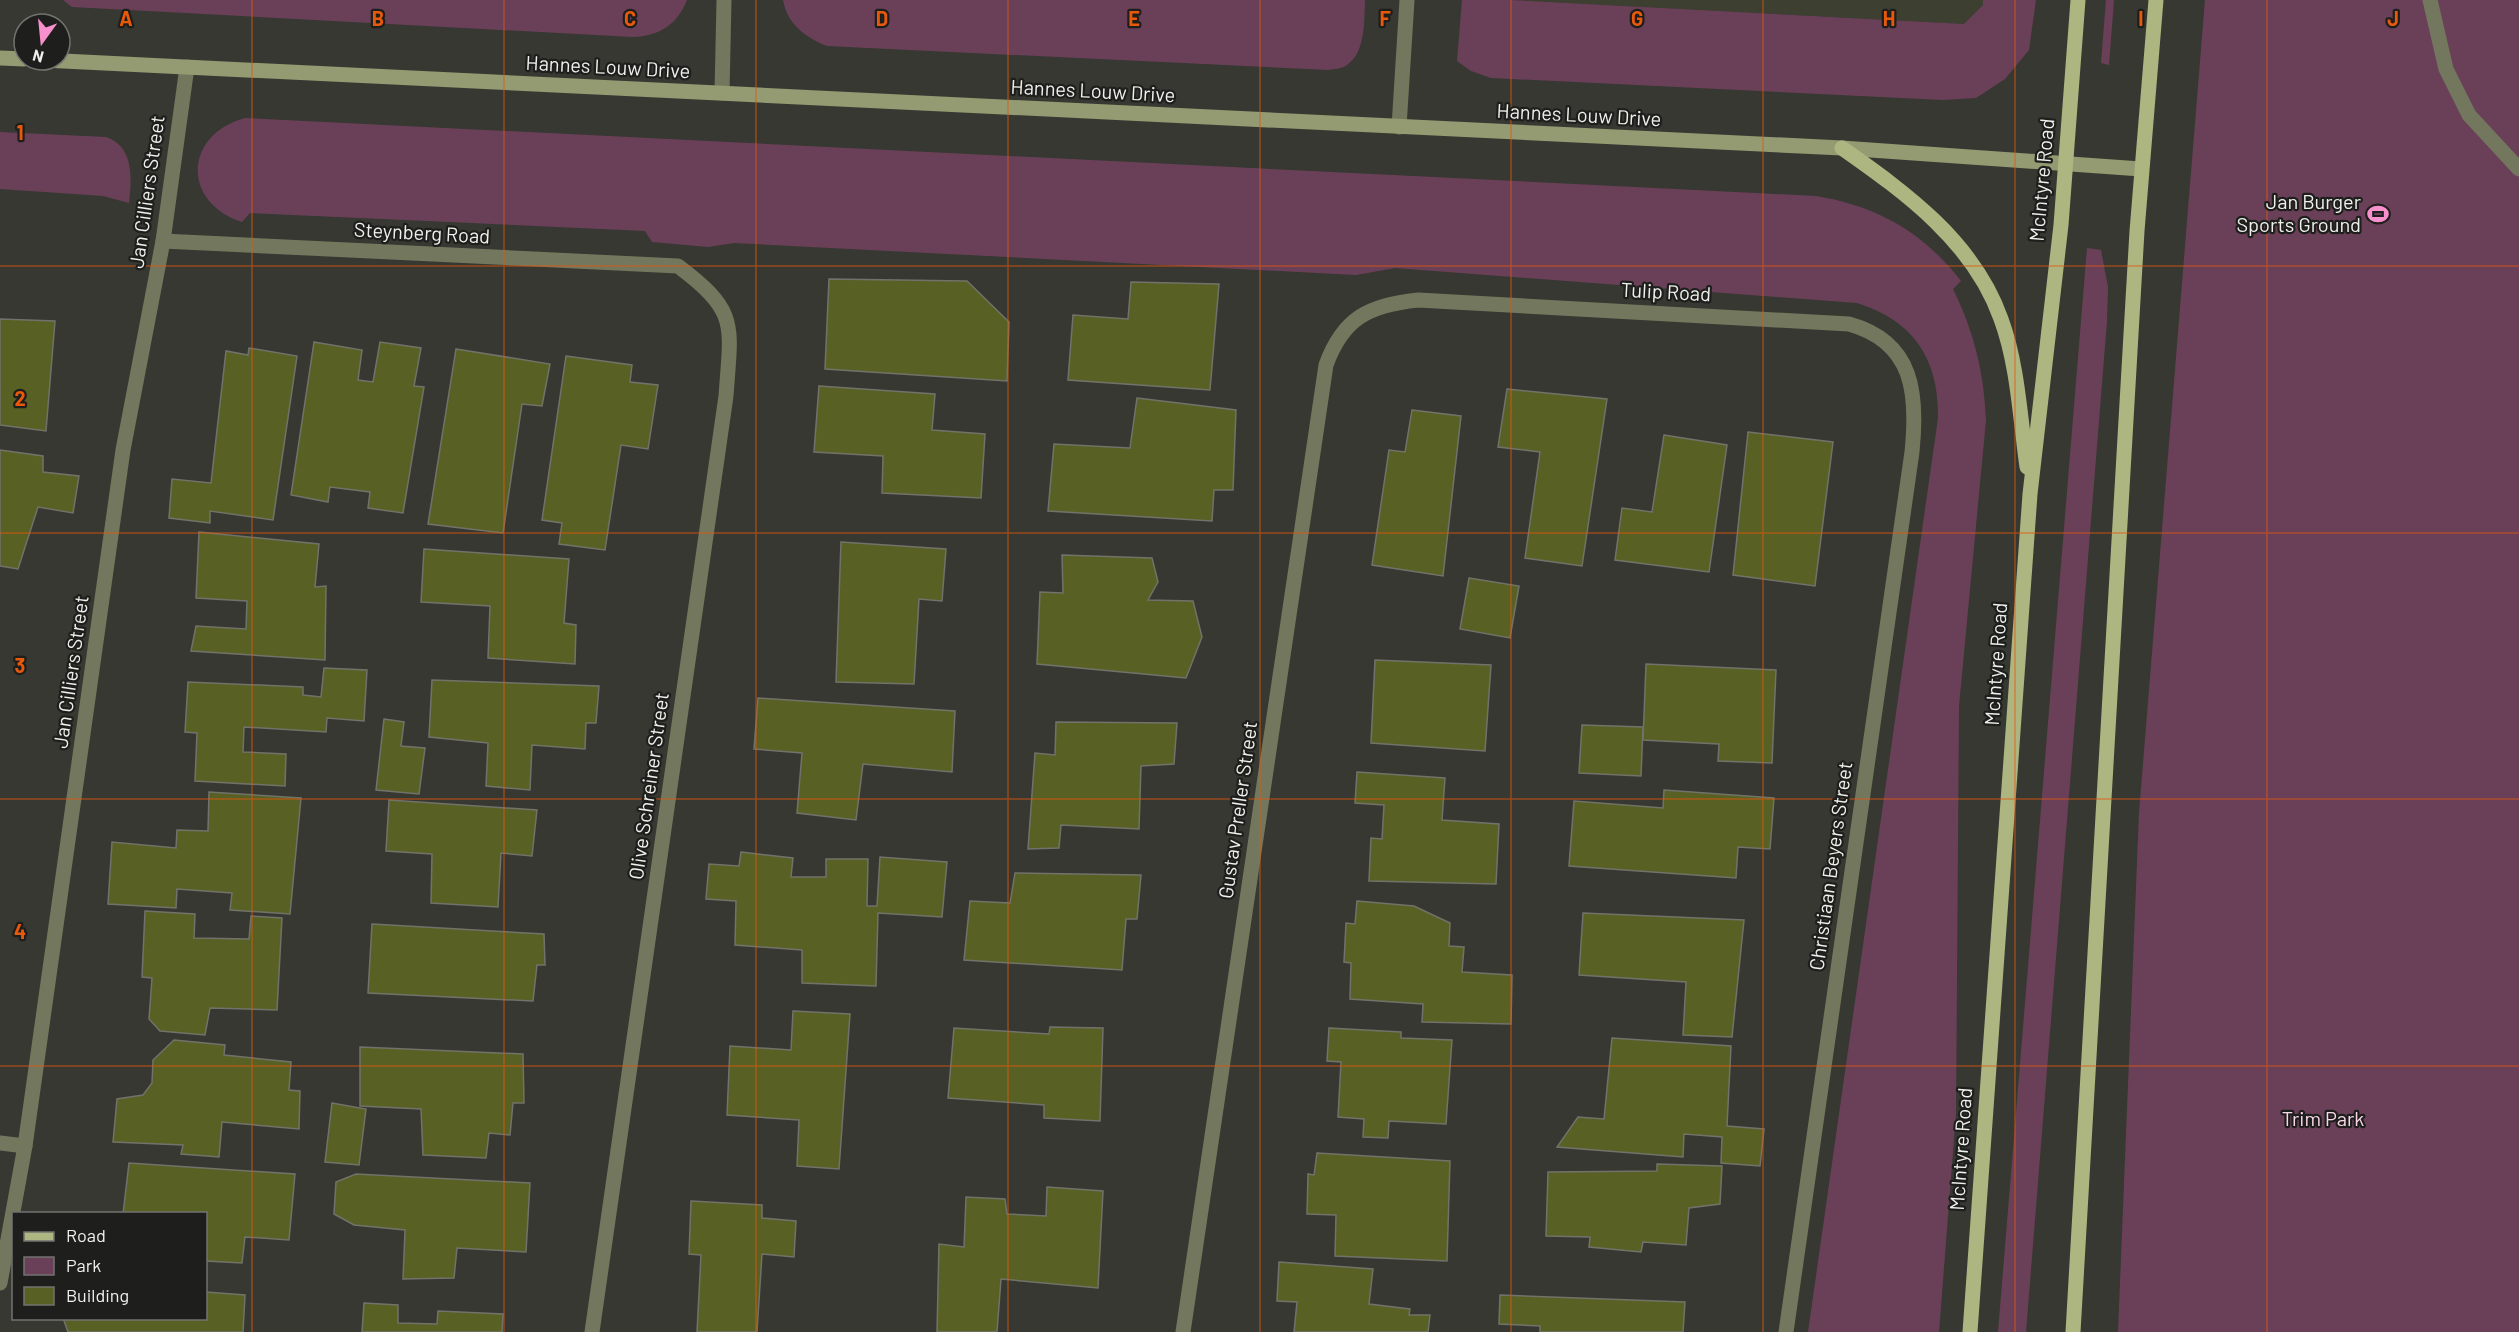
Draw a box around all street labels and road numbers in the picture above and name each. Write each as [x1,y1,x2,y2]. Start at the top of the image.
street label: Hannes Louw Drive [525,50,691,82]
street label: Hannes Louw Drive [1010,74,1176,106]
street label: Hannes Louw Drive [1496,98,1662,130]
street label: Jan Cilliers Street [123,114,169,270]
street label: McIntyre Road [2024,117,2058,242]
street label: Steynberg Road [353,216,491,248]
street label: Tulip Road [1620,277,1712,305]
street label: Jan Cilliers Street [47,594,93,750]
street label: McIntyre Road [1979,602,2011,726]
street label: Olive Schreiner Street [623,691,673,881]
street label: Gustav Preller Street [1213,720,1261,900]
street label: Christiaan Beyers Street [1803,760,1857,972]
street label: McIntyre Road [1944,1087,1976,1211]

